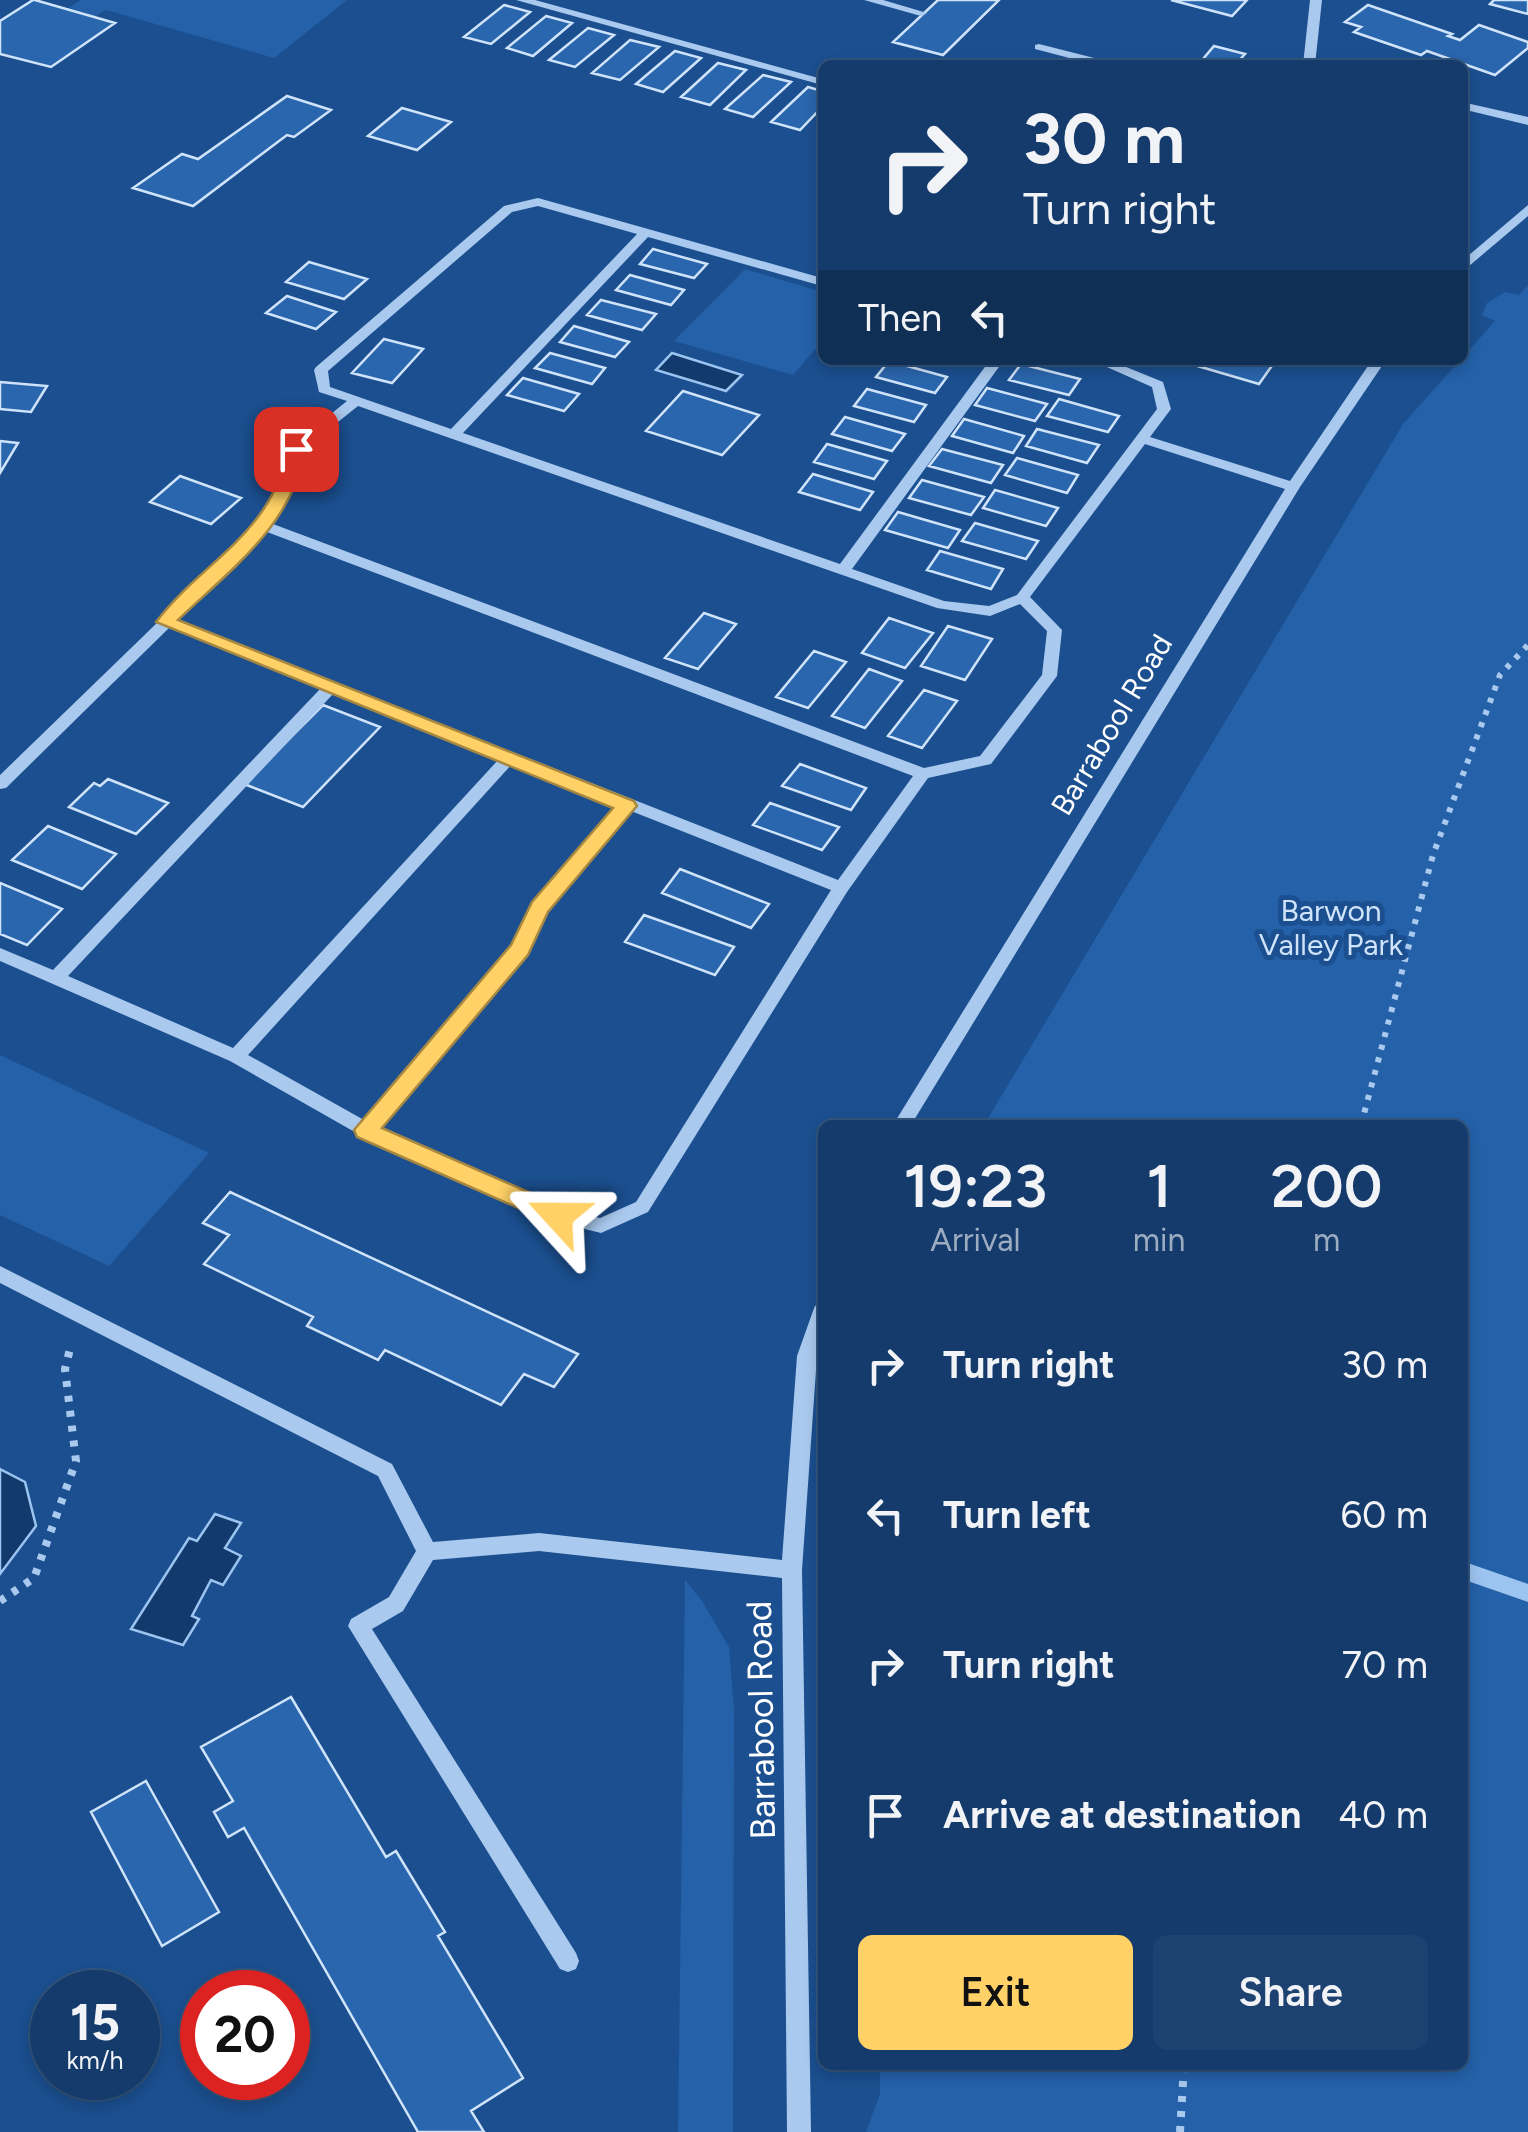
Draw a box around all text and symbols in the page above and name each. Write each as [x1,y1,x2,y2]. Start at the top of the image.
text: 30 m [1023,96,1185,181]
icon: right [858,100,988,230]
text: Turn right [1023,181,1216,235]
icon: left [962,290,1017,345]
text: Then [858,295,942,341]
pin [254,407,339,492]
icon: arrive [269,422,324,477]
street label: Barrabool Road [1043,627,1180,822]
park label: Barwon Valley Park [1259,892,1404,963]
text: 19:23 [903,1150,1047,1222]
text: 1 [1146,1150,1172,1222]
text: 200 [1271,1150,1382,1222]
position arrow [506,1164,610,1268]
text: Arrival [930,1221,1021,1259]
text: min [1133,1221,1185,1259]
text: m [1313,1221,1340,1259]
icon: right [858,1338,913,1393]
text: Turn right [943,1342,1115,1388]
text: 30 m [1341,1342,1428,1388]
icon: left [858,1488,913,1543]
text: Turn left [943,1492,1091,1538]
text: 60 m [1340,1492,1428,1538]
street label: Barrabool Road [738,1600,784,1840]
icon: right [858,1638,913,1693]
text: Turn right [943,1642,1115,1688]
text: 70 m [1342,1642,1428,1688]
icon: arrive [858,1788,913,1843]
text: Arrive at destination [943,1792,1301,1838]
text: 40 m [1338,1792,1428,1838]
button: Exit [858,1935,1133,2050]
button: Share [1153,1935,1428,2050]
speed limit sign: 20 [180,1970,310,2100]
text: 15 [70,1992,120,2053]
text: km/h [66,2045,124,2075]

